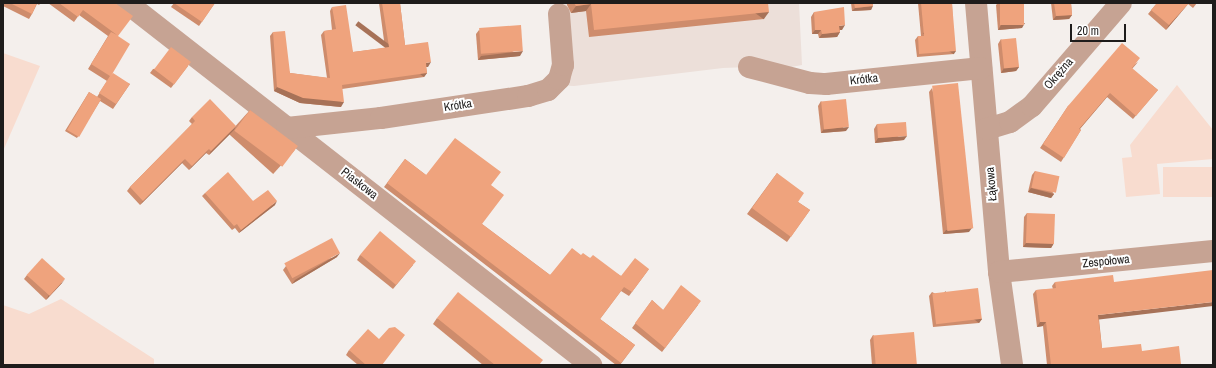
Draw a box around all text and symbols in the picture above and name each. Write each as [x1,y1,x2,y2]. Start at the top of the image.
scale bar [1072,16,1128,42]
text: 20 m [1077,23,1099,39]
street label: Okrężna [1041,55,1077,93]
street label: Krótka [849,71,879,89]
street label: Krótka [443,97,473,115]
street label: Piaskowa [338,165,380,203]
street label: Łąkowa [983,166,1001,202]
street label: Zespołowa [1082,252,1130,272]

